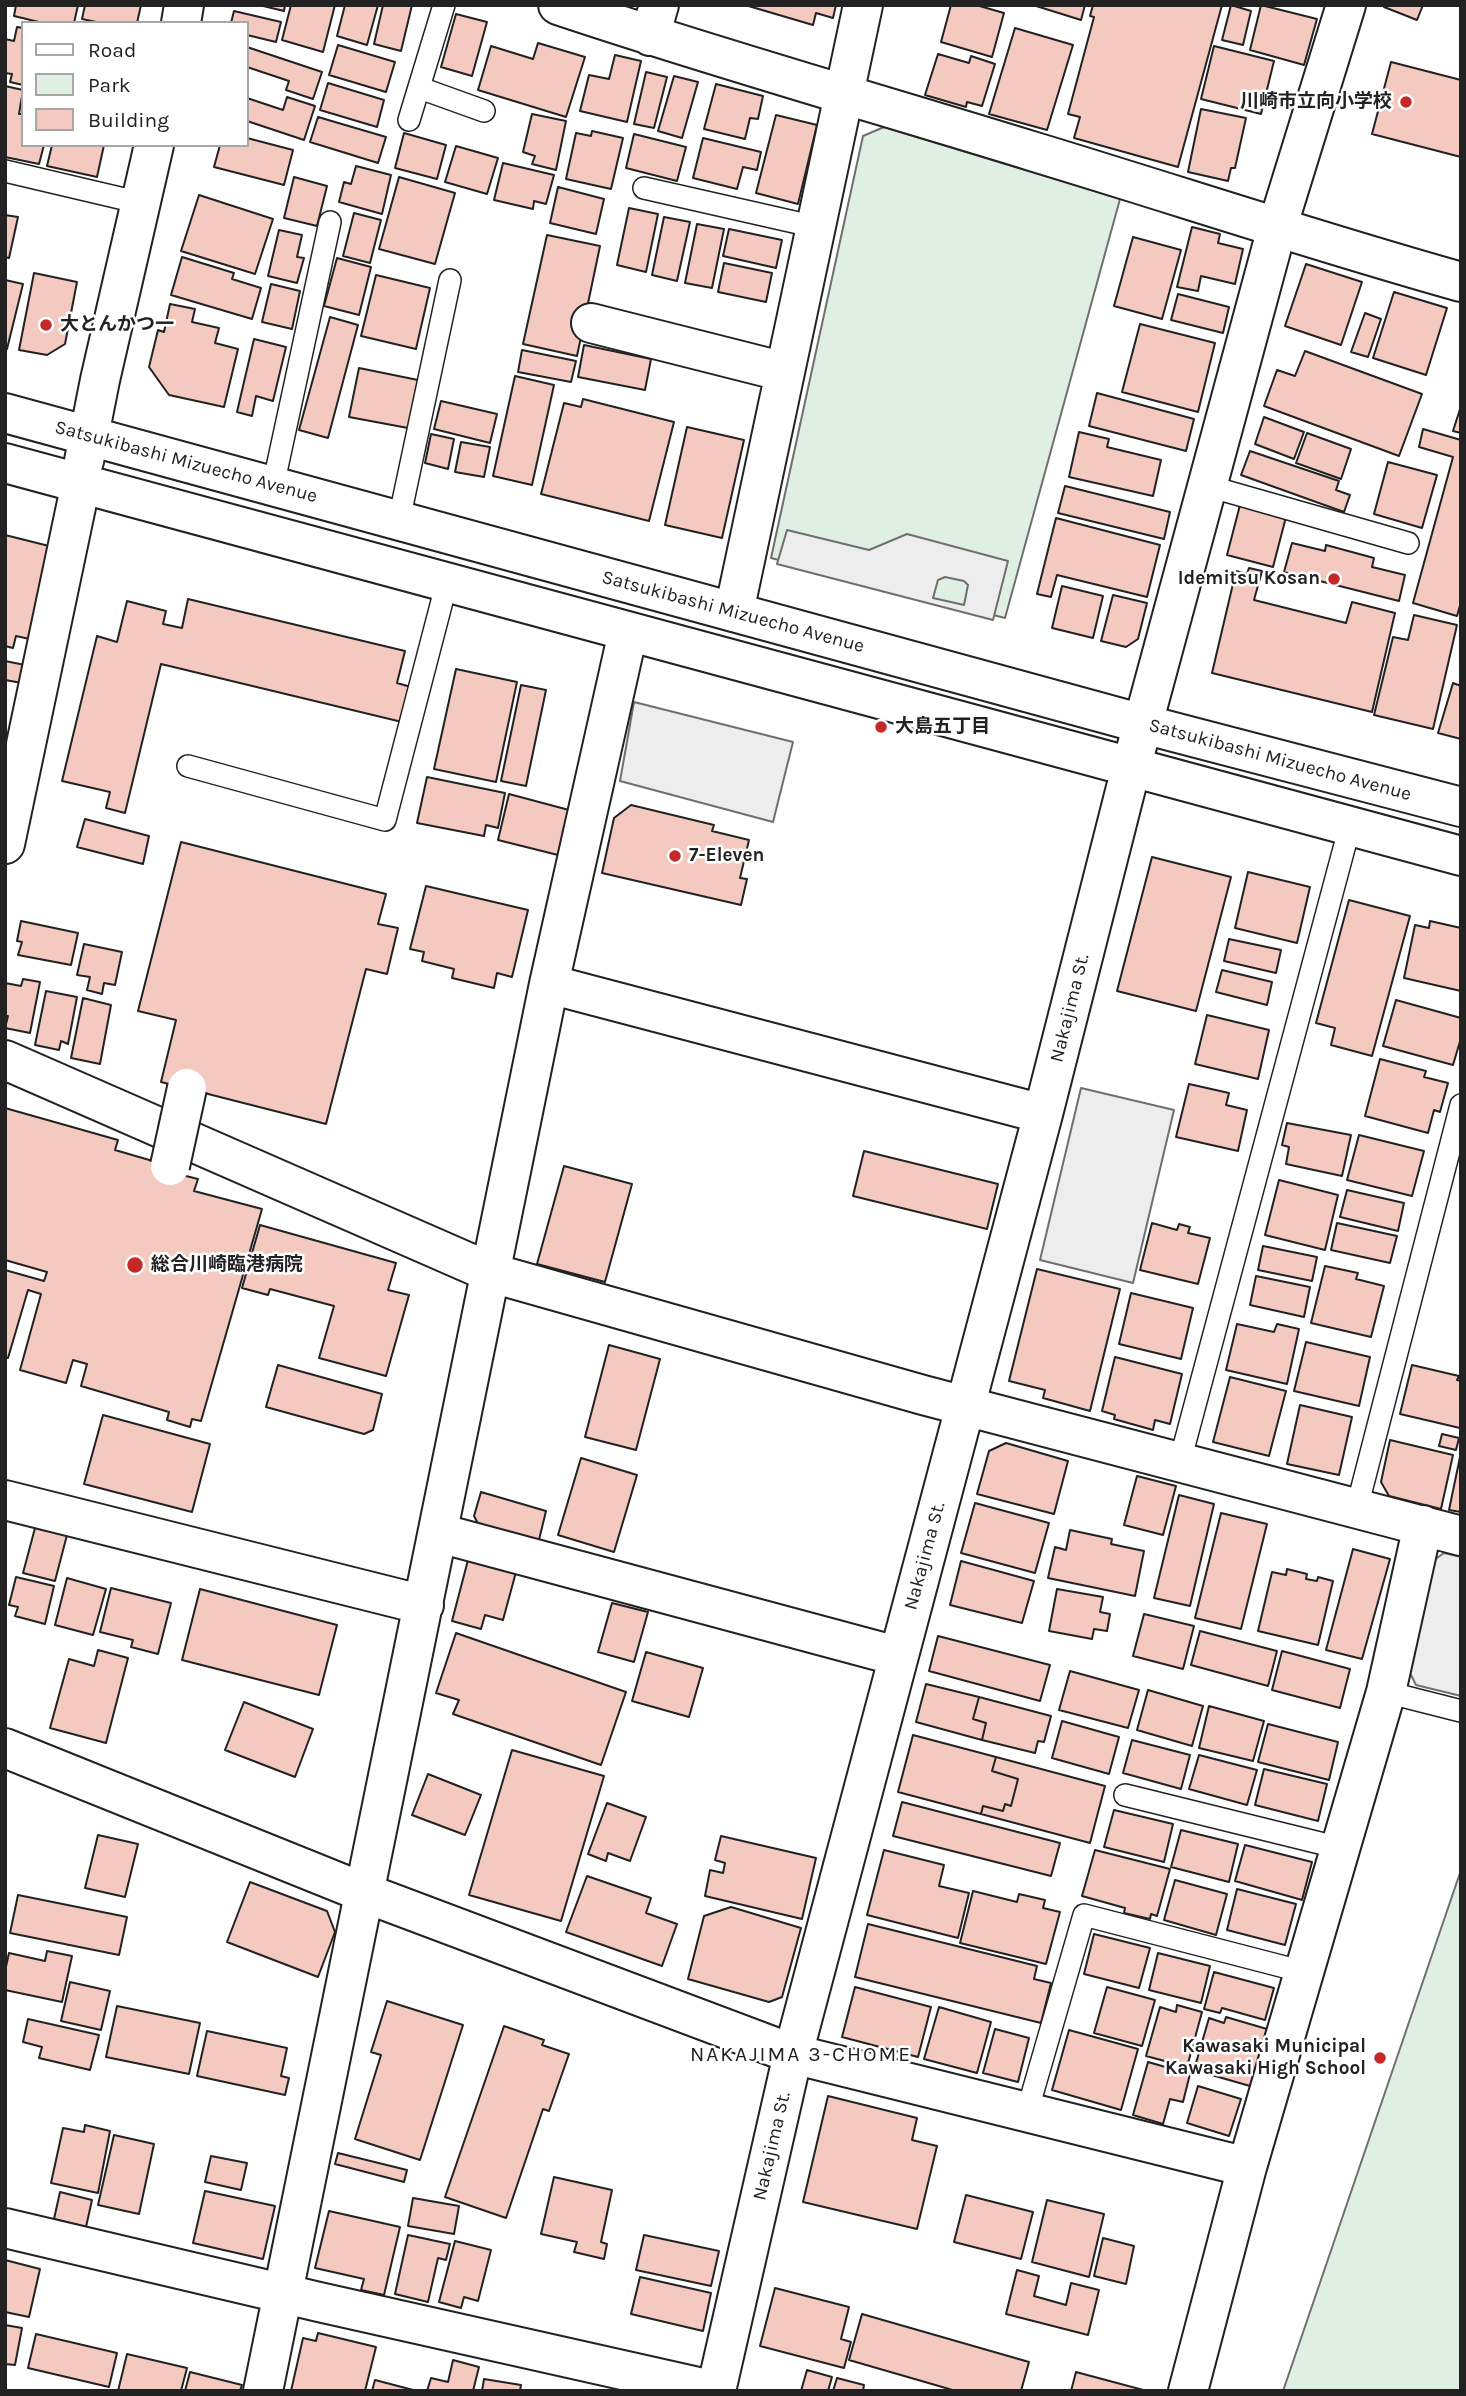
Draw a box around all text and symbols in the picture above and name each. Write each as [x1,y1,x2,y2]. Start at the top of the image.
legend [21,21,248,147]
text: Road [88,38,136,62]
text: Park [88,73,131,97]
place label: 川崎市立向小学校 [1240,91,1392,113]
marker: 川崎市立向小学校 [1398,94,1414,110]
text: Building [88,108,169,132]
place label: 大とんかつ一 [60,314,174,336]
marker: 大とんかつ一 [38,317,54,333]
street label: Satsukibashi Mizuecho Avenue [52,416,320,508]
street label: Satsukibashi Mizuecho Avenue [599,566,867,658]
place label: Idemitsu Kosan [1178,568,1320,590]
marker: Idemitsu Kosan [1326,571,1342,587]
street label: Satsukibashi Mizuecho Avenue [1146,714,1414,806]
place label: 大島五丁目 [895,716,990,738]
marker: 大島五丁目 [873,719,889,735]
place label: 7-Eleven [689,845,764,867]
marker: 7-Eleven [667,848,683,864]
street label: Nakajima St. [1046,951,1094,1065]
place label: 総合川崎臨港病院 [151,1254,303,1276]
marker: 総合川崎臨港病院 [125,1255,145,1275]
street label: Nakajima St. [900,1499,950,1613]
place label: Kawasaki Municipal Kawasaki High School [1165,2036,1366,2080]
district label: NAKAJIMA 3-CHOME [692,2042,910,2068]
marker: Kawasaki Municipal Kawasaki High School [1372,2050,1388,2066]
street label: Nakajima St. [748,2089,796,2203]

